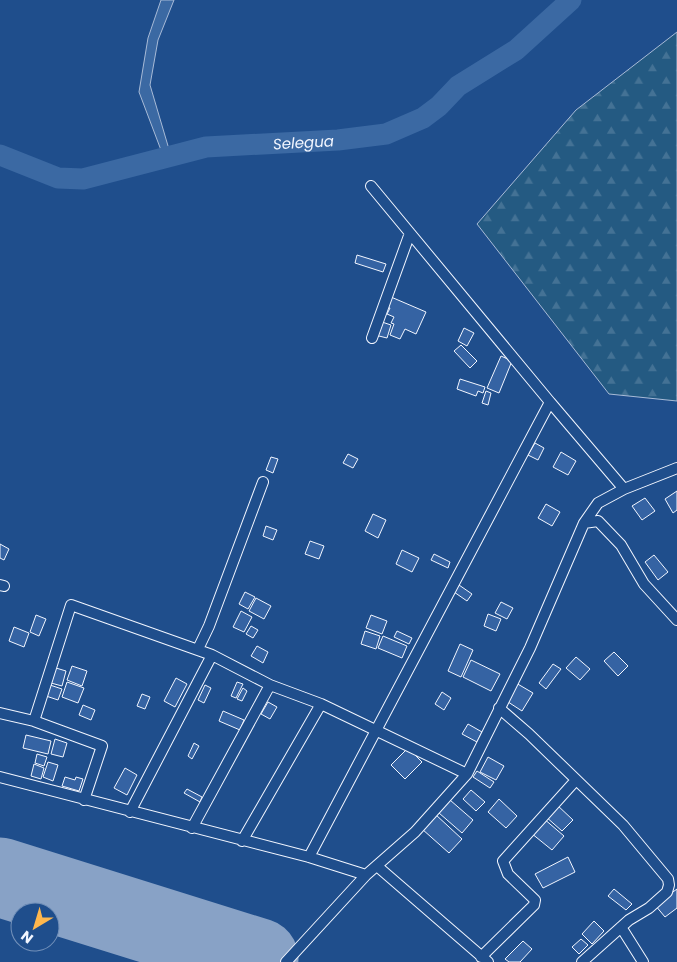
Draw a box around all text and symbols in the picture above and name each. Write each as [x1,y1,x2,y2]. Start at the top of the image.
water label: Selegua [272,130,334,154]
north arrow [10,902,60,952]
text: N [17,926,37,948]

